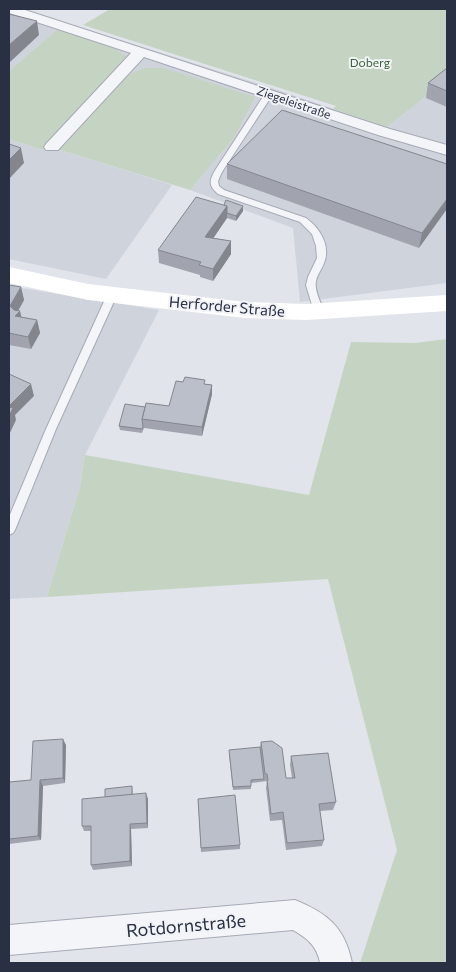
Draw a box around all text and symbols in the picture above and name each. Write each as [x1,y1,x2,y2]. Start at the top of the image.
park label: Doberg [350,55,391,69]
street label: Ziegeleistraße [255,83,333,121]
street label: Herforder Straße [168,292,286,320]
street label: Rotdornstraße [125,909,247,941]

